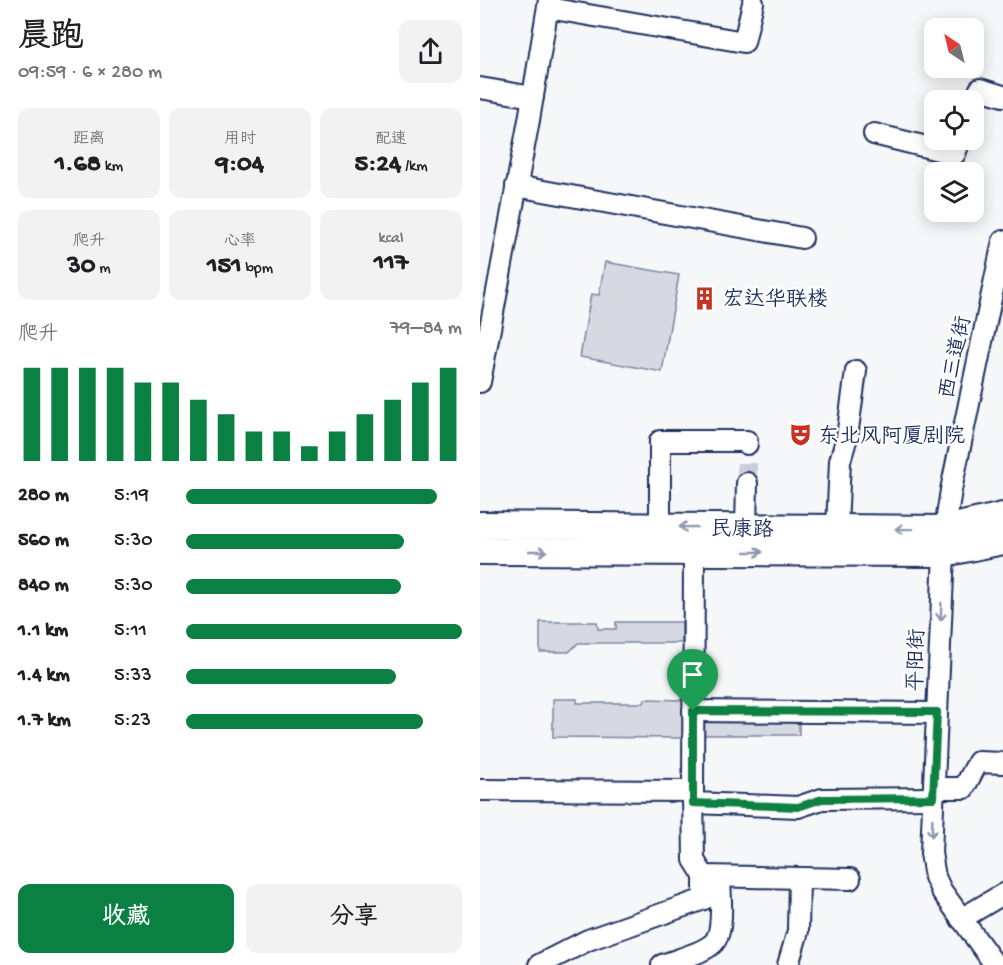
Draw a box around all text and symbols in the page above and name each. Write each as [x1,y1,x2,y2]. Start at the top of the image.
north arrow [924,18,984,78]
map controls [924,18,984,222]
text: 晨跑 [18,20,84,58]
button: share [399,20,462,83]
text: 09:59 · 6 × 280 m [18,62,162,85]
button: locate [924,90,984,150]
text: 距离 [73,131,105,150]
text: 用时 [224,131,256,150]
text: 配速 [375,131,407,150]
text: 1.68 [55,150,101,181]
text: 9:04 [216,150,264,181]
text: 5:24 [354,150,401,181]
text: km [101,158,123,177]
text: /km [401,158,428,177]
button: layers [924,162,984,222]
text: kcal [379,230,403,249]
text: 爬升 [73,233,105,252]
text: 心率 [224,233,256,252]
text: 117 [374,249,408,280]
text: 30 [67,252,96,283]
text: 151 [207,252,242,283]
text: m [96,260,111,279]
text: bpm [242,260,273,279]
building icon: 宏达华联楼 [692,285,718,311]
place label: 宏达华联楼 [723,287,828,314]
street label: 西三道街 [935,314,978,401]
text: 79–84 m [390,318,462,341]
text: 爬升 [18,324,58,347]
theatre icon: 东北风阿厦剧院 [787,422,813,448]
place label: 东北风阿厦剧院 [818,424,965,451]
text: 280 m [18,485,69,508]
text: 5:19 [114,485,149,508]
street label: 民康路 [710,516,774,545]
one-way arrow [678,521,698,533]
one-way arrow [894,523,914,535]
text: 560 m [18,530,69,553]
text: 5:30 [114,530,153,553]
one-way arrow [528,545,548,557]
one-way arrow [744,546,764,558]
text: 840 m [18,575,69,598]
text: 5:30 [114,575,153,598]
one-way arrow [936,601,947,621]
text: 1.1 km [18,620,68,643]
text: 5:11 [114,620,147,643]
street label: 平阳街 [904,628,932,692]
pin [667,649,718,711]
icon: arrive [676,658,709,691]
text: 1.4 km [18,665,70,688]
text: 5:33 [114,665,152,688]
text: 1.7 km [18,710,71,733]
text: 5:23 [114,710,151,733]
one-way arrow [926,817,937,837]
button: 收藏 [18,884,234,953]
button: 分享 [246,884,462,953]

